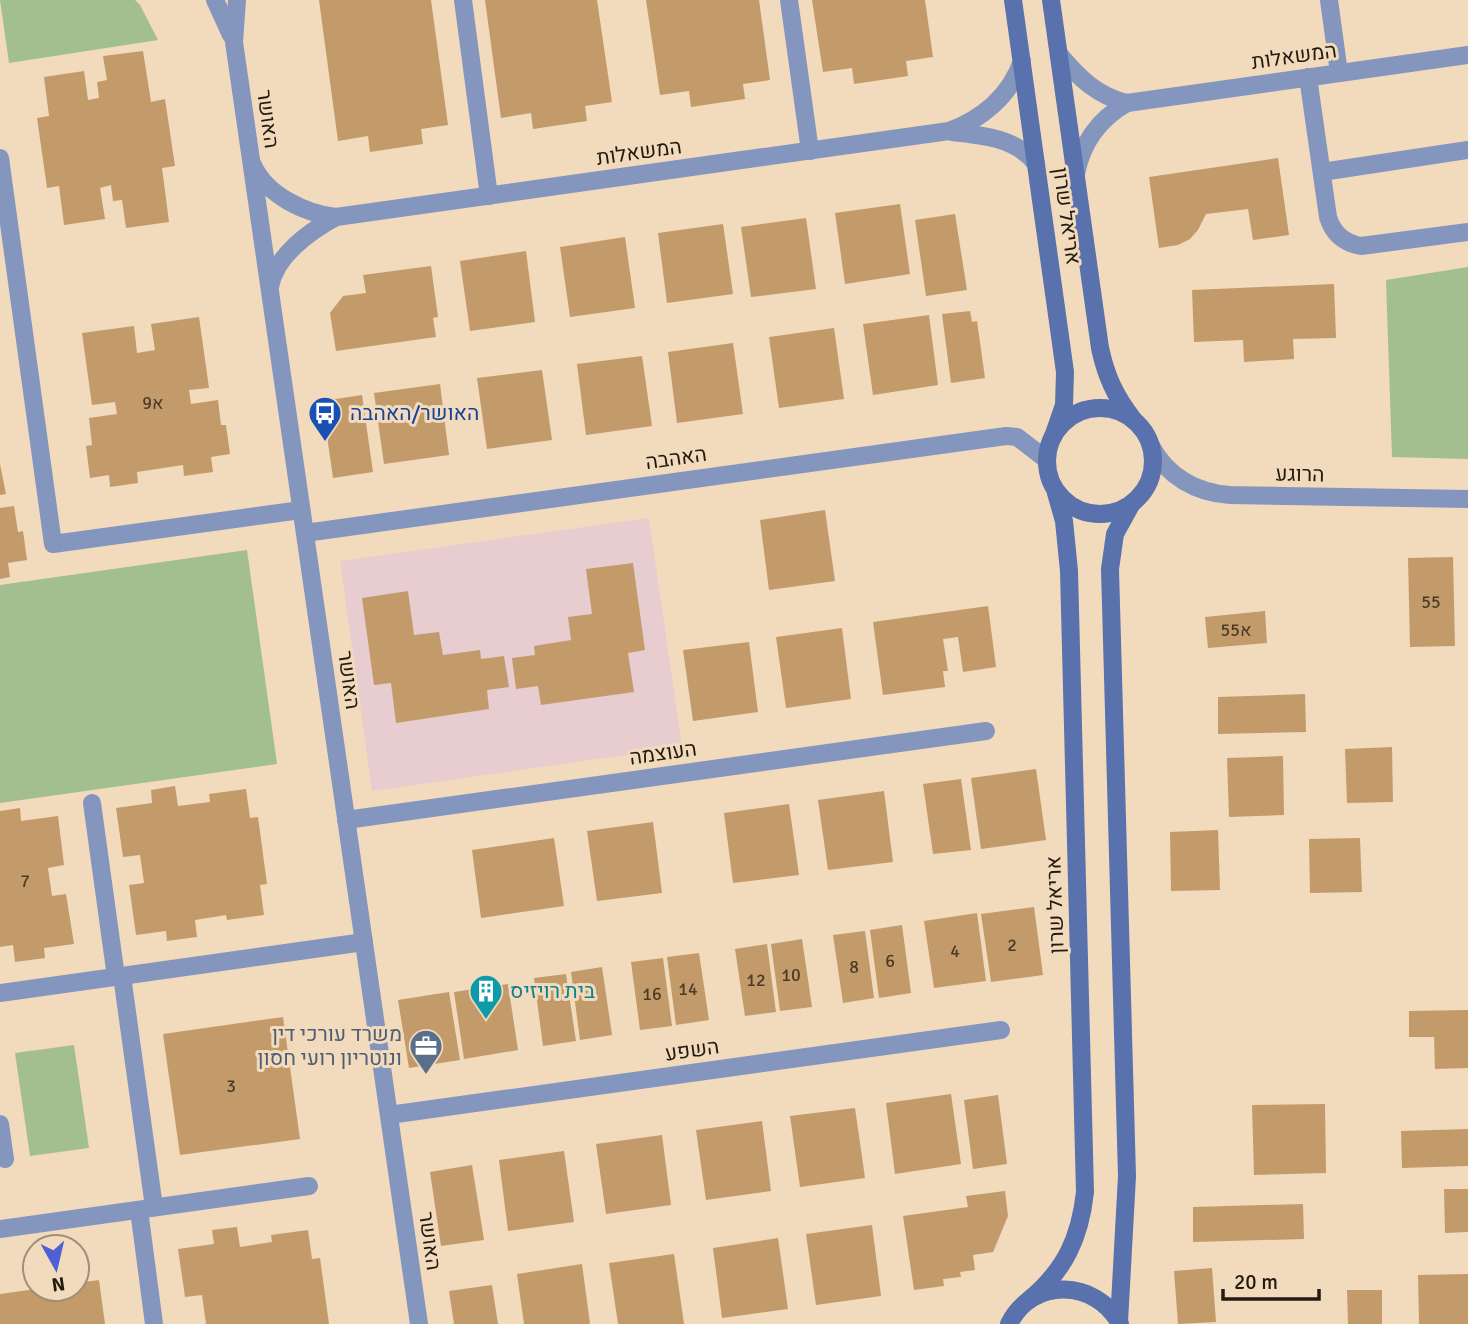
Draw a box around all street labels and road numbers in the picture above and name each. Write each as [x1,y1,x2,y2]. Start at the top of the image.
street label: המשאלות [1250,37,1338,75]
street label: האושר [251,88,285,150]
street label: המשאלות [595,133,683,171]
street label: אריאל שרון [1047,166,1087,266]
street label: האהבה [644,441,708,475]
street label: הרוגע [1275,461,1325,487]
street label: האושר [332,649,366,711]
street label: העוצמה [628,735,698,771]
street label: אריאל שרון [1040,855,1070,955]
street label: השפע [663,1033,721,1067]
street label: האושר [413,1210,447,1272]

